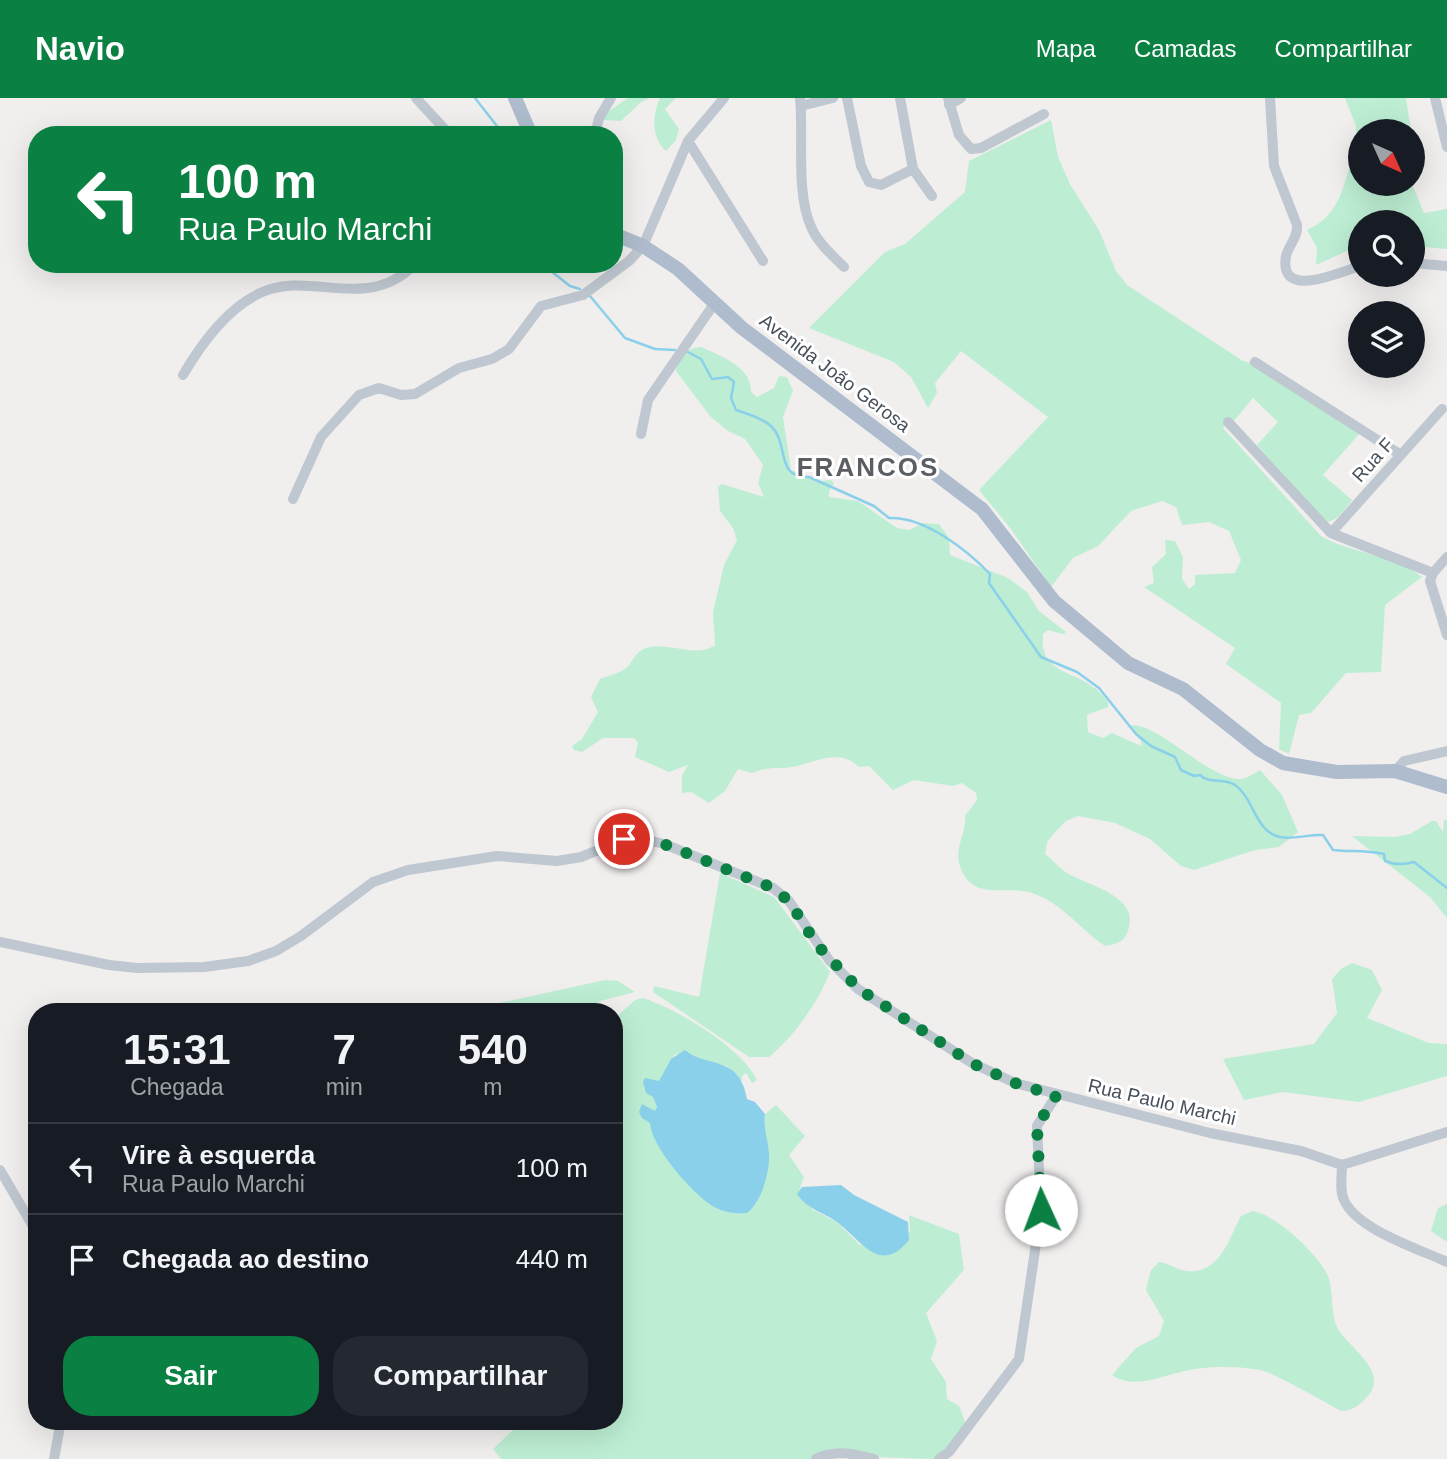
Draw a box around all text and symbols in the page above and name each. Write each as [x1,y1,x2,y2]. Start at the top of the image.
text: Navio [35,30,125,67]
text: Mapa [1036,35,1096,62]
text: Camadas [1134,35,1237,62]
text: Compartilhar [1275,35,1412,62]
north arrow [1348,119,1424,196]
map controls [1348,119,1425,378]
icon: left [63,154,154,245]
text: 100 m [178,154,317,208]
button: search [1348,210,1425,287]
text: Rua Paulo Marchi [178,211,432,247]
button: layers [1348,301,1425,378]
street label: Avenida João Gerosa [756,310,914,437]
street label: Rua F [1348,434,1398,486]
district label: FRANCOS [797,452,939,482]
pin [594,809,654,869]
icon: arrive [605,820,643,858]
text: 15:31 [123,1026,231,1073]
text: 7 [332,1026,356,1073]
text: 540 [458,1026,528,1073]
text: Chegada [130,1074,224,1100]
text: min [326,1074,363,1100]
text: m [483,1074,502,1100]
street label: Rua Paulo Marchi [1086,1075,1238,1129]
text: Vire à esquerda [122,1140,315,1170]
icon: left [63,1150,101,1188]
text: 100 m [516,1153,588,1183]
text: Rua Paulo Marchi [122,1171,305,1197]
position arrow [1004,1173,1078,1247]
icon: arrive [63,1241,101,1279]
text: Chegada ao destino [122,1244,369,1274]
text: 440 m [516,1244,588,1274]
button: Sair [63,1336,319,1416]
button: Compartilhar [333,1336,588,1416]

